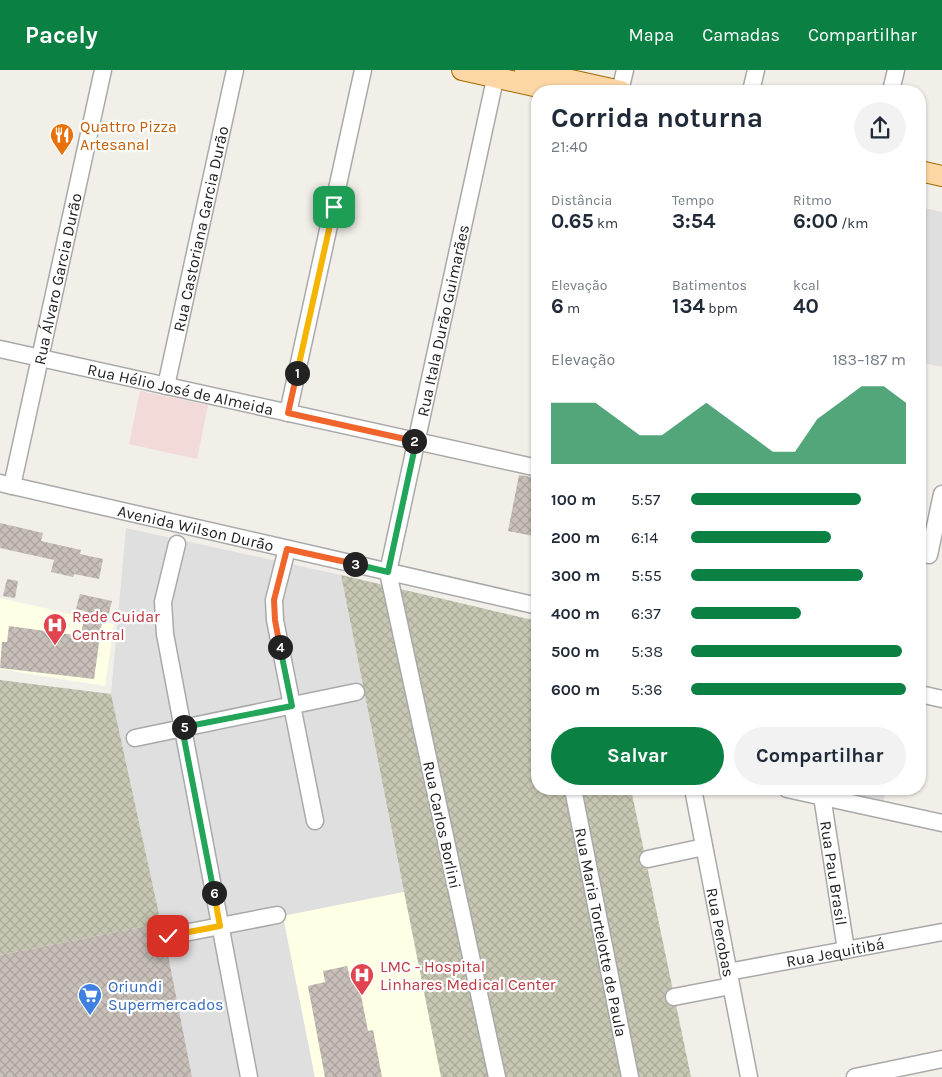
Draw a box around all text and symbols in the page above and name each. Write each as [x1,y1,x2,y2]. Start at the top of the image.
text: Pacely [25,21,98,49]
text: Mapa [629,24,674,46]
text: Camadas [702,24,780,46]
text: Compartilhar [808,24,917,46]
text: Corrida noturna [551,101,763,134]
button: share [854,102,906,154]
place label: Quattro Pizza Artesanal [80,117,177,154]
restaurant icon: Quattro Pizza Artesanal [49,122,75,156]
street label: Rua Castoriana Garcia Durão [169,124,232,333]
text: 21:40 [551,137,588,156]
pin [313,186,355,228]
street label: Rua Álvaro Garcia Durão [29,191,85,367]
text: Distância [551,192,612,209]
text: Tempo [672,192,714,209]
text: Ritmo [793,192,832,209]
icon: arrive [320,193,348,221]
text: 0.65 [551,209,594,233]
text: 3:54 [672,209,715,233]
text: 6:00 [793,209,838,233]
text: km [594,215,618,232]
text: /km [838,215,868,232]
street label: Rua Itala Durão Guimarães [413,223,473,418]
text: Elevação [551,277,607,294]
text: Batimentos [672,277,747,294]
text: kcal [793,277,820,294]
text: 6 [551,294,564,318]
text: 134 [672,294,705,318]
text: 40 [793,294,819,318]
text: m [564,300,580,317]
text: bpm [705,300,738,317]
text: Elevação [551,350,615,369]
text: 183–187 m [832,350,906,369]
street label: Rua Hélio José de Almeida [86,359,275,419]
pin: 1 [284,360,310,386]
text: 1 [295,365,300,382]
pin: 2 [402,428,426,454]
text: 2 [410,433,419,450]
text: 100 m [551,490,596,509]
text: 5:57 [631,490,660,509]
street label: Avenida Wilson Durão [116,501,276,555]
text: 200 m [551,528,600,547]
text: 6:14 [631,528,658,547]
pin: 3 [342,552,368,576]
text: 3 [351,556,360,573]
text: 300 m [551,566,600,585]
text: 5:55 [631,566,662,585]
text: 400 m [551,604,600,623]
text: 6:37 [631,604,661,623]
place label: Rede Cuidar Central [72,607,160,644]
hospital icon: Rede Cuidar Central [42,612,68,646]
pin: 4 [268,634,292,660]
text: 4 [276,639,285,656]
text: 500 m [551,642,600,661]
text: 5:38 [631,642,663,661]
text: 600 m [551,680,600,699]
text: 5:36 [631,680,662,699]
pin: 5 [172,714,196,740]
text: 5 [180,719,189,736]
button: Salvar [551,727,724,785]
button: Compartilhar [734,727,906,785]
street label: Rua Carlos Borlini [419,759,465,891]
street label: Rua Pau Brasil [816,819,852,927]
street label: Rua Maria Tortelotte de Paula [571,826,631,1038]
pin: 6 [202,880,226,906]
text: 6 [210,885,219,902]
street label: Rua Perobas [703,886,739,979]
pin [147,915,189,957]
icon: check [154,922,182,950]
street label: Rua Jequitibá [784,933,886,970]
place label: LMC - Hospital Linhares Medical Center [380,957,556,994]
hospital icon: LMC - Hospital Linhares Medical Center [349,962,375,996]
place label: Oriundi Supermercados [108,977,223,1014]
supermarket icon: Oriundi Supermercados [77,982,103,1016]

